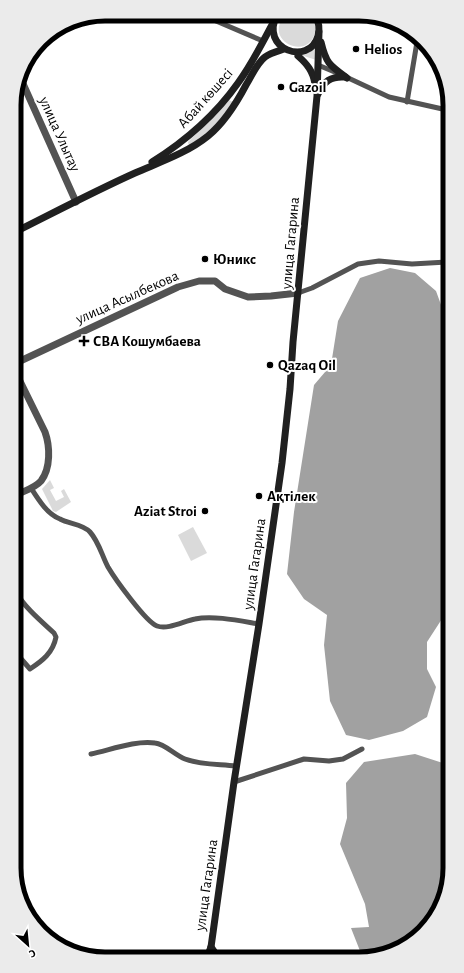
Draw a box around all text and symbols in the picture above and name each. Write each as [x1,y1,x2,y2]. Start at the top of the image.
place label: Helios [364,42,402,57]
marker: Helios [351,44,361,54]
street label: Абай көшесі [175,66,236,131]
place label: Gazoil [289,80,327,95]
marker: Gazoil [276,82,286,92]
street label: улица Улытау [36,94,83,174]
street label: улица Гагарина [279,196,302,291]
place label: Юникс [213,252,256,267]
marker: Юникс [200,254,210,264]
street label: улица Асылбекова [73,268,181,327]
place label: СВА Кошумбаева [93,334,201,349]
marker: СВА Кошумбаева [78,335,90,347]
place label: Qazaq Oil [278,358,336,373]
marker: Qazaq Oil [265,360,275,370]
place label: Ақтілек [267,489,316,504]
marker: Ақтілек [254,491,264,501]
place label: Aziat Stroi [134,504,197,519]
marker: Aziat Stroi [200,506,210,516]
street label: улица Гагарина [241,517,268,612]
street label: улица Гагарина [193,838,220,933]
north arrow [8,925,48,965]
text: С [27,947,38,960]

